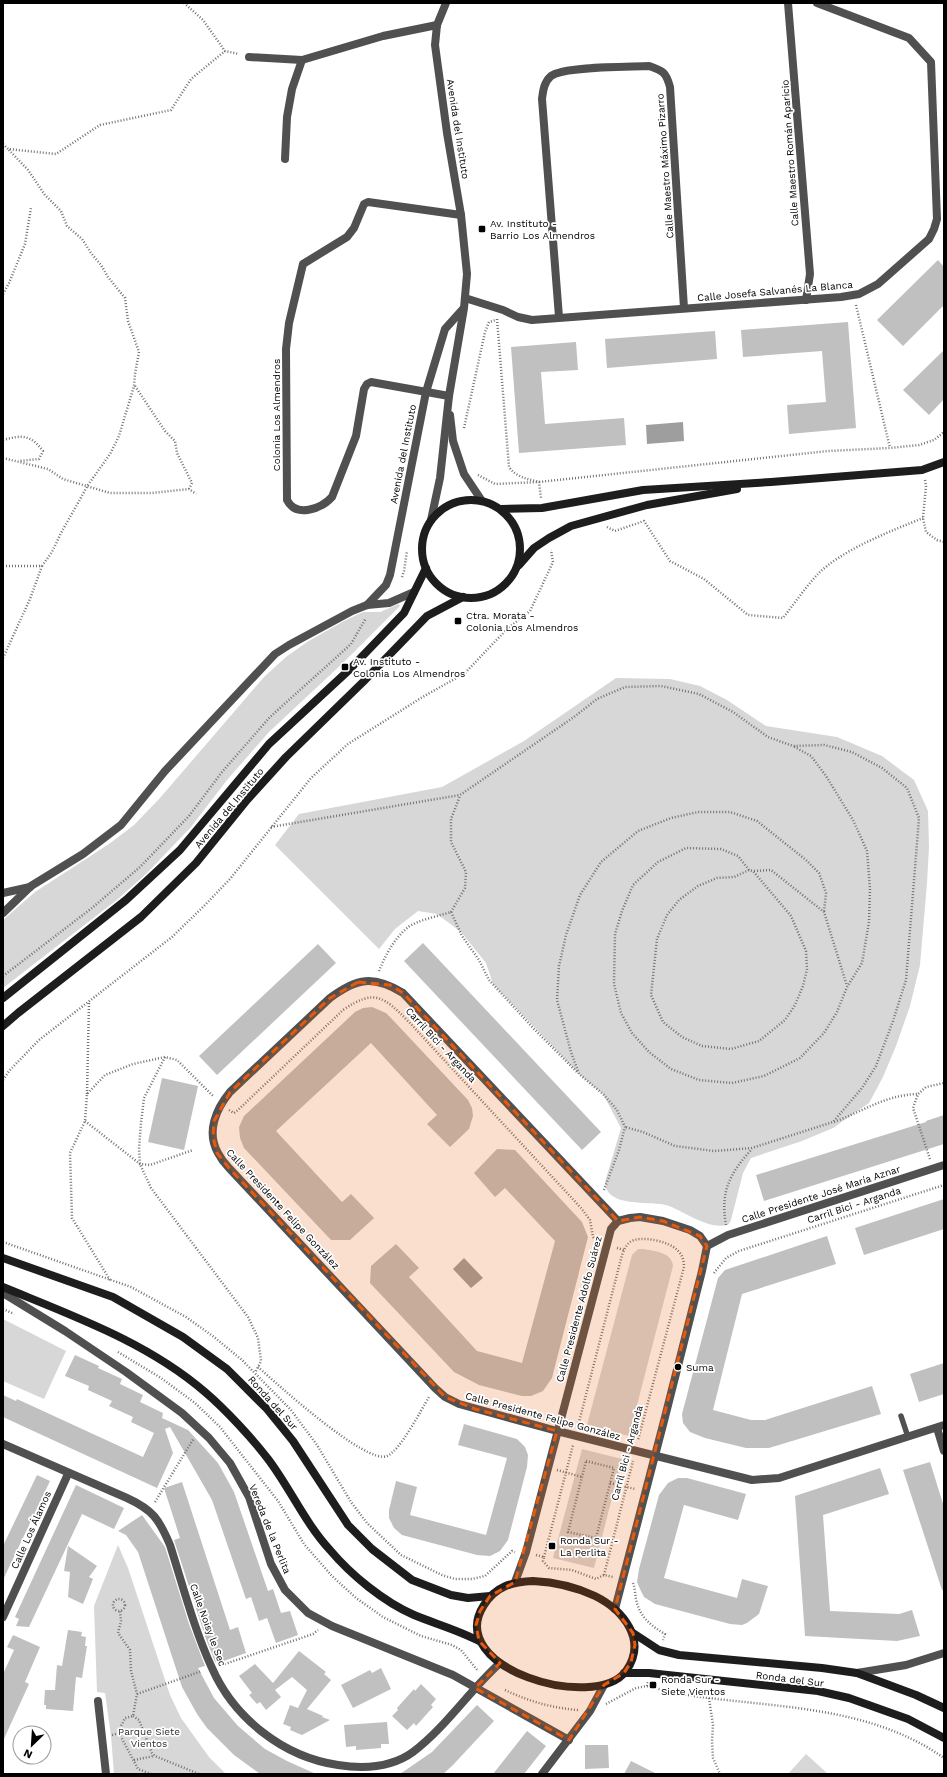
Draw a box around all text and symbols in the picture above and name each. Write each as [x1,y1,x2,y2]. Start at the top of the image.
street label: Avenida del Instituto [445,78,471,180]
street label: Calle Maestro Román Aparicio [779,79,801,227]
street label: Calle Maestro Máximo Pizarro [654,93,676,239]
place label: Av. Instituto - Barrio Los Almendros [490,218,595,241]
marker: Av. Instituto - Barrio Los Almendros [477,224,487,234]
street label: Calle Josefa Salvanés La Blanca [697,279,854,303]
street label: Colonia Los Almendros [271,359,282,471]
street label: Avenida del Instituto [388,403,418,505]
place label: Ctra. Morata - Colonia Los Almendros [466,610,578,633]
marker: Ctra. Morata - Colonia Los Almendros [453,616,463,626]
place label: Av. Instituto - Colonia Los Almendros [353,656,465,679]
marker: Av. Instituto - Colonia Los Almendros [340,662,350,672]
street label: Avenida del Instituto [192,766,266,850]
street label: Carril Bici - Arganda [404,1005,479,1085]
street label: Calle Presidente Felipe González [224,1147,342,1271]
street label: Calle Presidente José María Aznar [740,1163,902,1225]
street label: Carril Bici - Arganda [806,1185,903,1225]
street label: Calle Presidente Adolfo Suárez [554,1235,604,1383]
marker: Suma [673,1362,683,1372]
place label: Suma [686,1362,714,1373]
street label: Ronda del Sur [246,1374,300,1432]
street label: Calle Presidente Felipe González [464,1390,622,1442]
street label: Carril Bici - Arganda [609,1404,645,1502]
street label: Vereda de la Perlita [247,1483,293,1576]
street label: Calle Los Álamos [9,1489,53,1571]
place label: Ronda Sur - La Perlita [560,1535,619,1558]
marker: Ronda Sur - La Perlita [547,1541,557,1551]
street label: Calle Noisy le Sec [188,1582,228,1668]
street label: Ronda del Sur [755,1669,825,1689]
place label: Ronda Sur - Siete Vientos [661,1674,725,1697]
marker: Ronda Sur - Siete Vientos [648,1680,658,1690]
north arrow [12,1725,52,1765]
park label: Parque Siete Vientos [118,1726,180,1749]
text: N [22,1746,34,1761]

